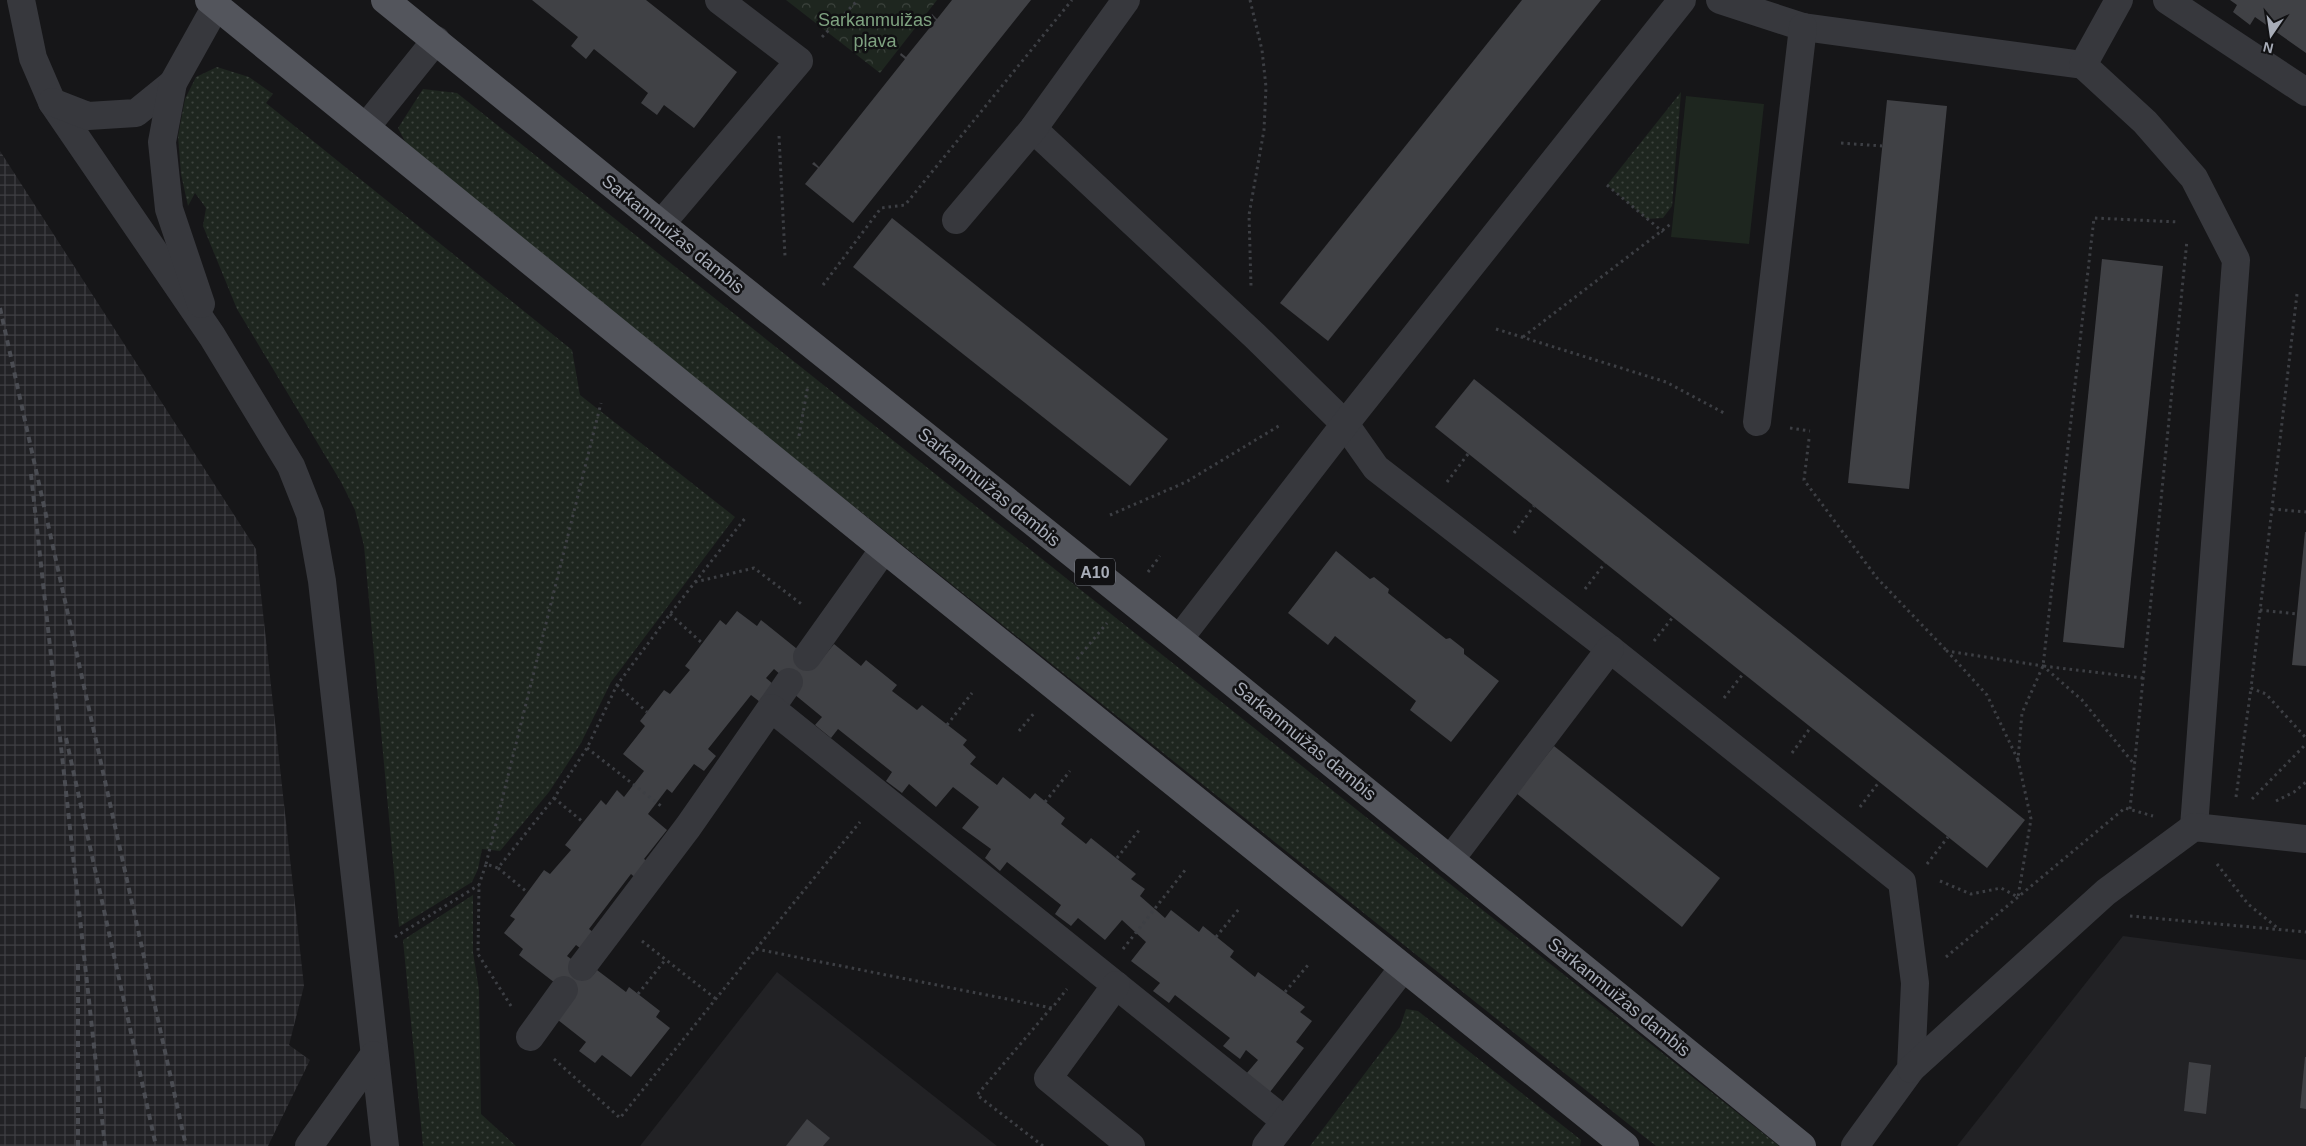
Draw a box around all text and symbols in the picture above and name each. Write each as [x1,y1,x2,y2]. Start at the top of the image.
park label: Sarkanmuižas pļava [818,10,932,51]
north arrow [2246,10,2296,60]
text: N [2261,39,2275,57]
street label: Sarkanmuižas dambis [598,171,748,297]
street label: Sarkanmuižas dambis [914,424,1064,550]
road number: A10 [1075,558,1115,586]
street label: Sarkanmuižas dambis [1230,678,1380,804]
street label: Sarkanmuižas dambis [1544,934,1694,1060]

